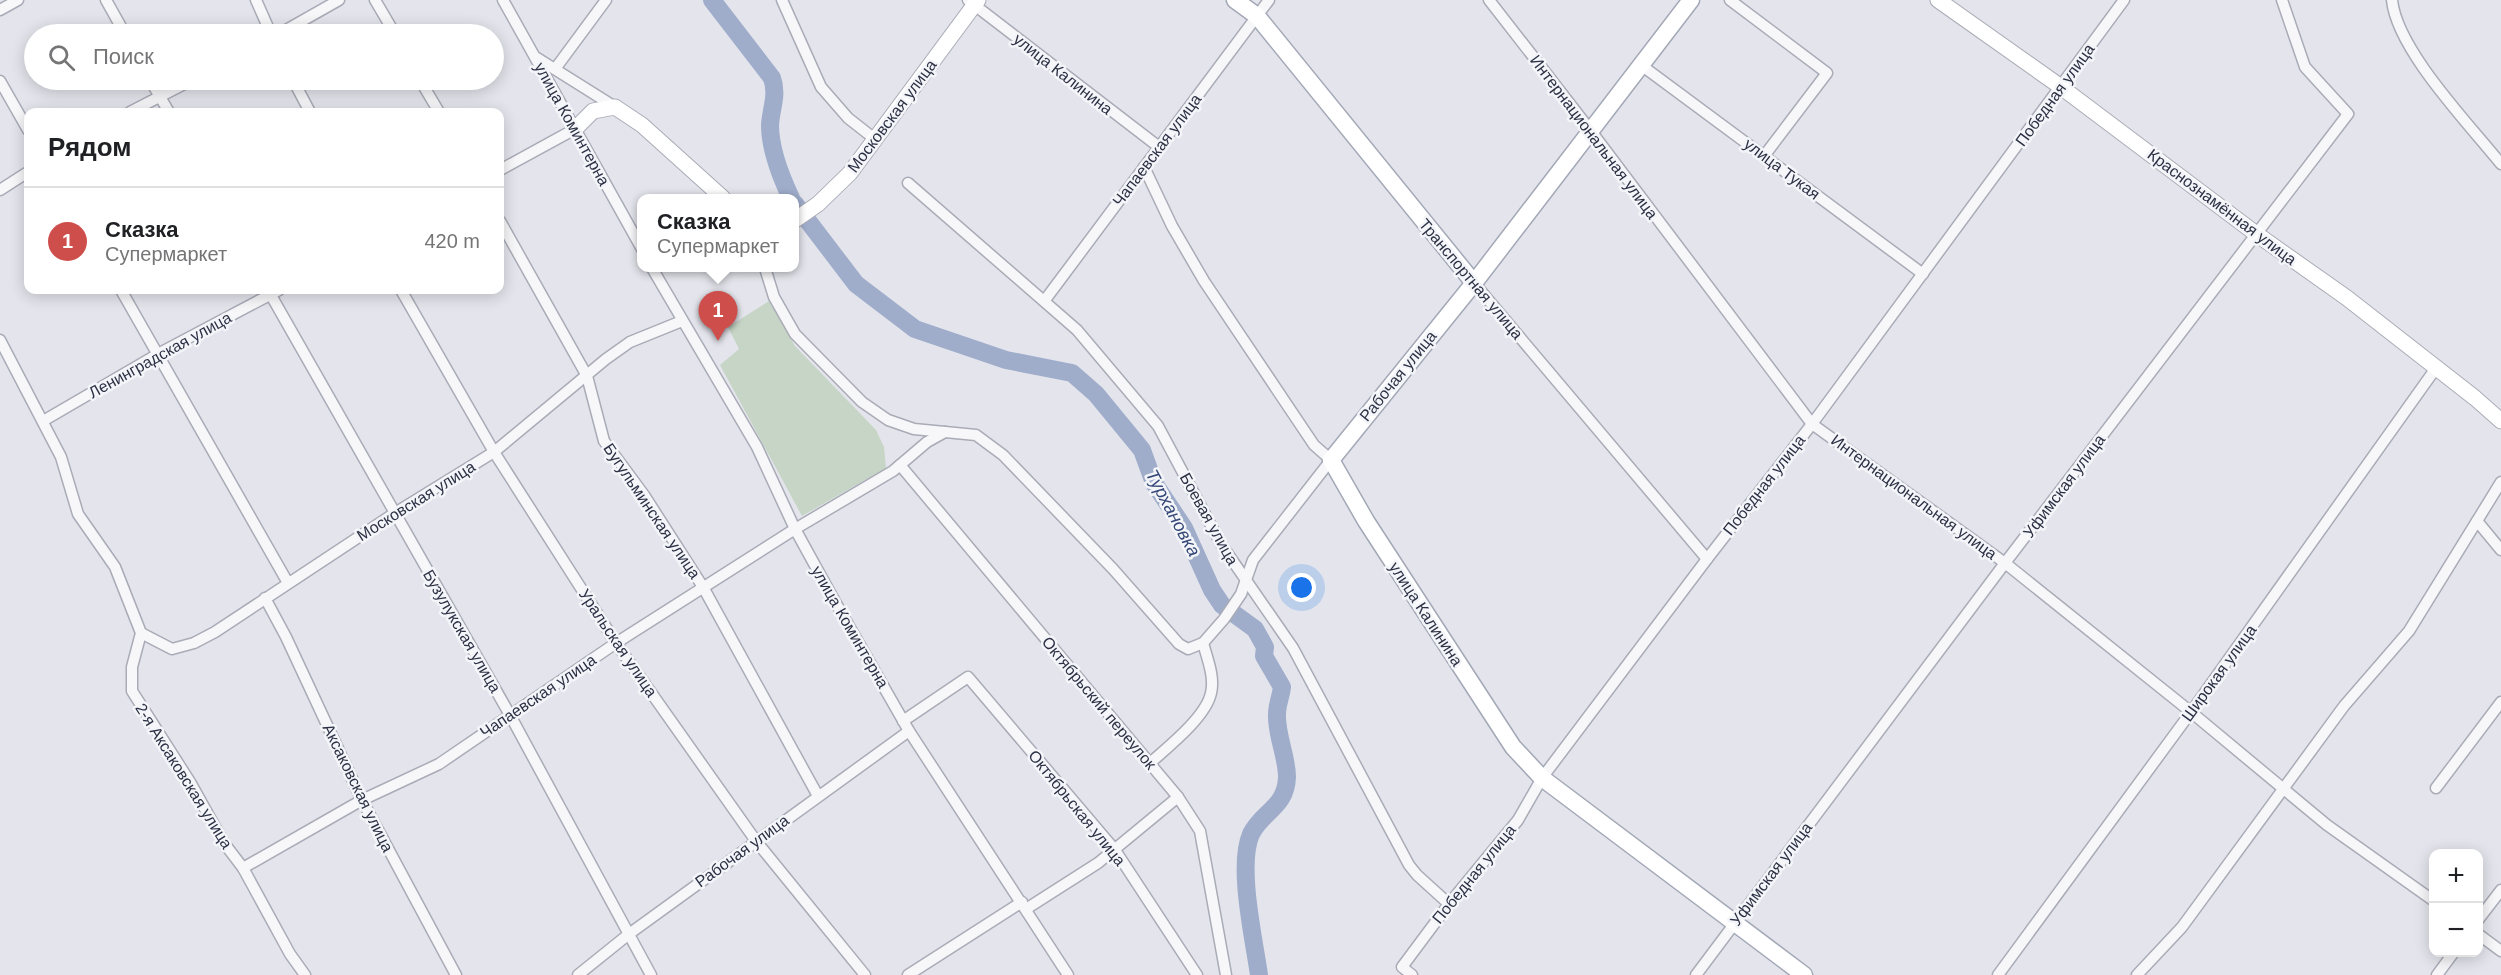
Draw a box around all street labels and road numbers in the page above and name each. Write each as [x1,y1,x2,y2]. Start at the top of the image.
street label: улица Калинина [1010,30,1116,118]
street label: Победная улица [2012,41,2098,149]
street label: Интернациональная улица [1527,52,1661,222]
street label: Московская улица [844,56,940,175]
street label: улица Коминтерна [531,59,613,189]
street label: Чапаевская улица [1109,91,1205,209]
street label: улица Тукая [1741,135,1823,203]
street label: Краснознамённая улица [2144,146,2300,268]
street label: Транспортная улица [1416,215,1526,343]
street label: Ленинградская улица [86,309,234,401]
street label: Рабочая улица [1356,327,1440,425]
street label: Интернациональная улица [1828,431,2000,563]
street label: Уфимская улица [2020,431,2108,541]
street label: Победная улица [1720,432,1808,538]
street label: Бугульминская улица [600,440,704,582]
street label: Московская улица [354,458,478,544]
street label: Боевая улица [1177,470,1241,568]
street label: улица Калинина [1386,559,1466,669]
street label: улица Коминтерна [808,563,892,691]
street label: Бузулукская улица [420,567,504,695]
street label: Уральская улица [576,586,660,700]
street label: Широкая улица [2178,622,2260,724]
street label: Октябрьский переулок [1039,633,1160,773]
street label: Чапаевская улица [477,651,599,741]
street label: 2-я Аксаковская улица [132,700,236,852]
street label: Аксаковская улица [320,721,396,855]
street label: Октябрьская улица [1025,747,1129,869]
street label: Рабочая улица [692,811,792,891]
street label: Уфимская улица [1727,819,1815,929]
street label: Победная улица [1429,821,1519,927]

